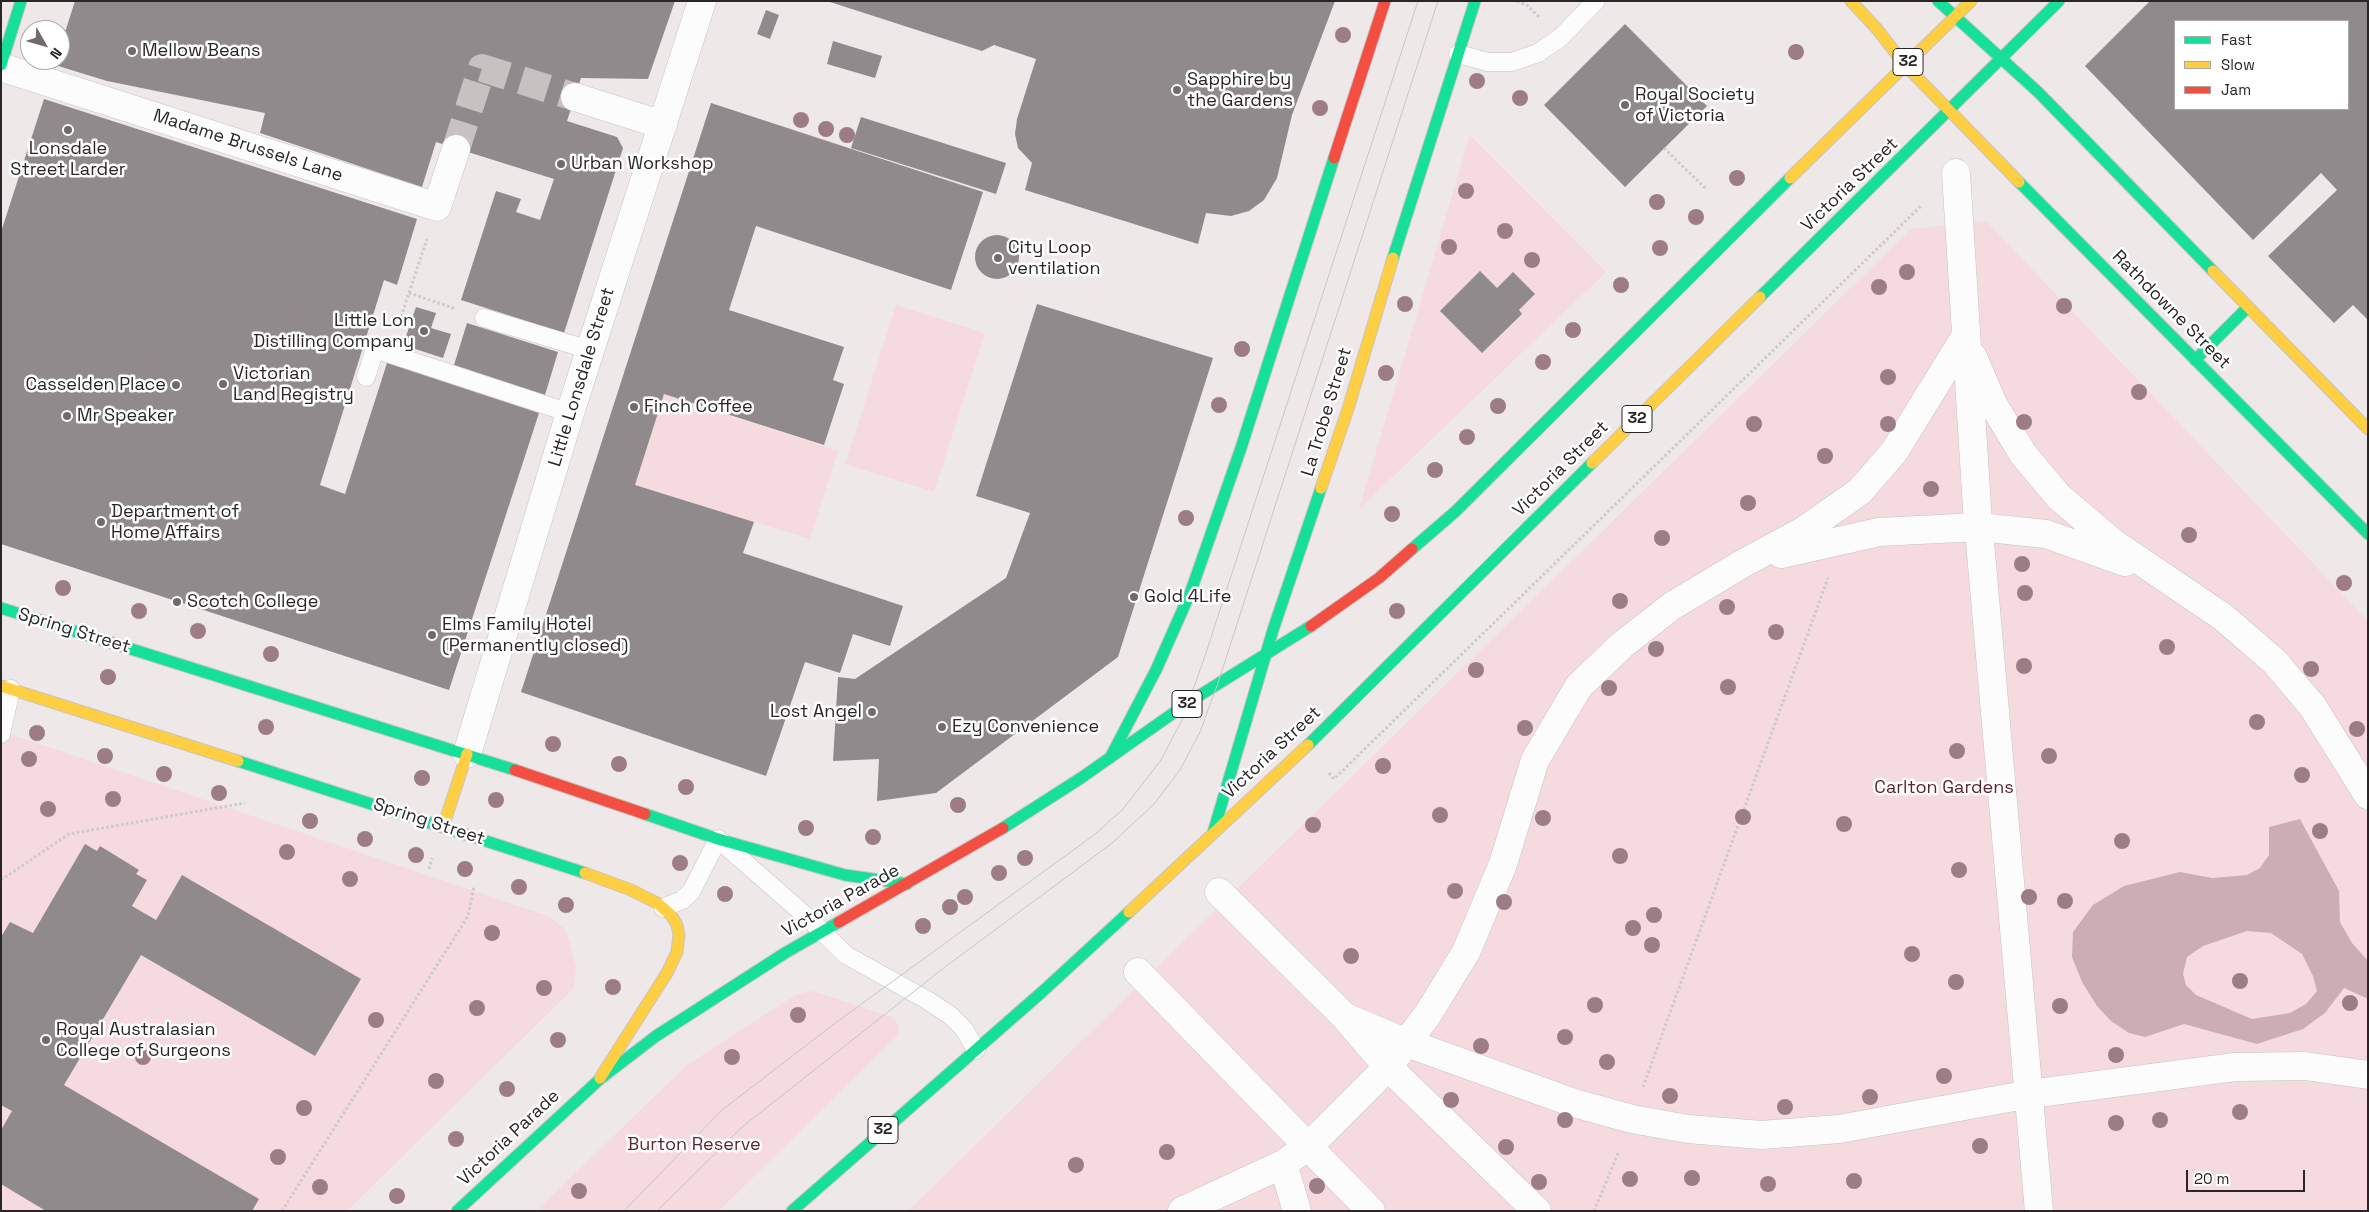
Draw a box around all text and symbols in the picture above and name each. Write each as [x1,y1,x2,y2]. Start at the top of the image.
north arrow [20,20,70,70]
legend [2174,20,2349,110]
text: Fast [2221,30,2252,49]
place label: Mellow Beans [142,40,260,62]
text: N [46,44,66,63]
marker: Mellow Beans [126,45,138,57]
road number: 32 [1893,48,1923,76]
text: Slow [2221,55,2255,74]
place label: Sapphire by the Gardens [1187,69,1293,112]
text: Jam [2221,80,2251,99]
marker: Sapphire by the Gardens [1171,84,1183,96]
place label: Royal Society of Victoria [1635,84,1755,126]
marker: Royal Society of Victoria [1619,99,1631,111]
street label: Madame Brussels Lane [150,105,346,187]
marker: Lonsdale Street Larder [62,124,74,136]
street label: Victoria Street [1797,133,1903,237]
place label: Lonsdale Street Larder [10,138,126,180]
place label: Urban Workshop [571,153,713,175]
marker: Urban Workshop [555,158,567,170]
place label: City Loop ventilation [1008,237,1100,280]
street label: Rathdowne Street [2107,246,2235,374]
marker: City Loop ventilation [992,252,1004,264]
street label: Little Lonsdale Street [544,285,620,469]
place label: Little Lon Distilling Company [253,310,414,352]
marker: Little Lon Distilling Company [418,325,430,337]
street label: La Trobe Street [1297,345,1357,479]
place label: Victorian Land Registry [233,363,354,406]
place label: Casselden Place [25,374,166,396]
marker: Victorian Land Registry [217,378,229,390]
marker: Casselden Place [170,379,182,391]
place label: Finch Coffee [644,396,753,418]
marker: Finch Coffee [628,401,640,413]
place label: Mr Speaker [77,405,174,427]
road number: 32 [1622,406,1652,432]
marker: Mr Speaker [61,410,73,422]
street label: Victoria Street [1509,417,1613,521]
place label: Department of Home Affairs [111,501,239,544]
marker: Department of Home Affairs [95,516,107,528]
place label: Gold 4Life [1144,586,1231,608]
place label: Scotch College [187,591,318,613]
marker: Gold 4Life [1128,591,1140,603]
marker: Scotch College [171,596,183,608]
street label: Spring Street [15,604,133,658]
place label: Elms Family Hotel (Permanently closed) [442,614,628,656]
marker: Elms Family Hotel (Permanently closed) [426,629,438,641]
road number: 32 [1172,691,1202,718]
place label: Lost Angel [770,701,862,723]
street label: Victoria Street [1218,702,1326,804]
marker: Lost Angel [866,706,878,718]
place label: Ezy Convenience [952,716,1099,738]
marker: Ezy Convenience [936,721,948,733]
park label: Carlton Gardens [1874,777,2014,799]
street label: Spring Street [370,794,488,850]
street label: Victoria Parade [778,860,904,942]
place label: Royal Australasian College of Surgeons [56,1019,231,1062]
marker: Royal Australasian College of Surgeons [40,1034,52,1046]
street label: Victoria Parade [454,1085,564,1191]
road number: 32 [868,1116,898,1144]
park label: Burton Reserve [627,1134,761,1156]
scale bar [2189,1160,2308,1192]
text: 20 m [2194,1169,2229,1188]

